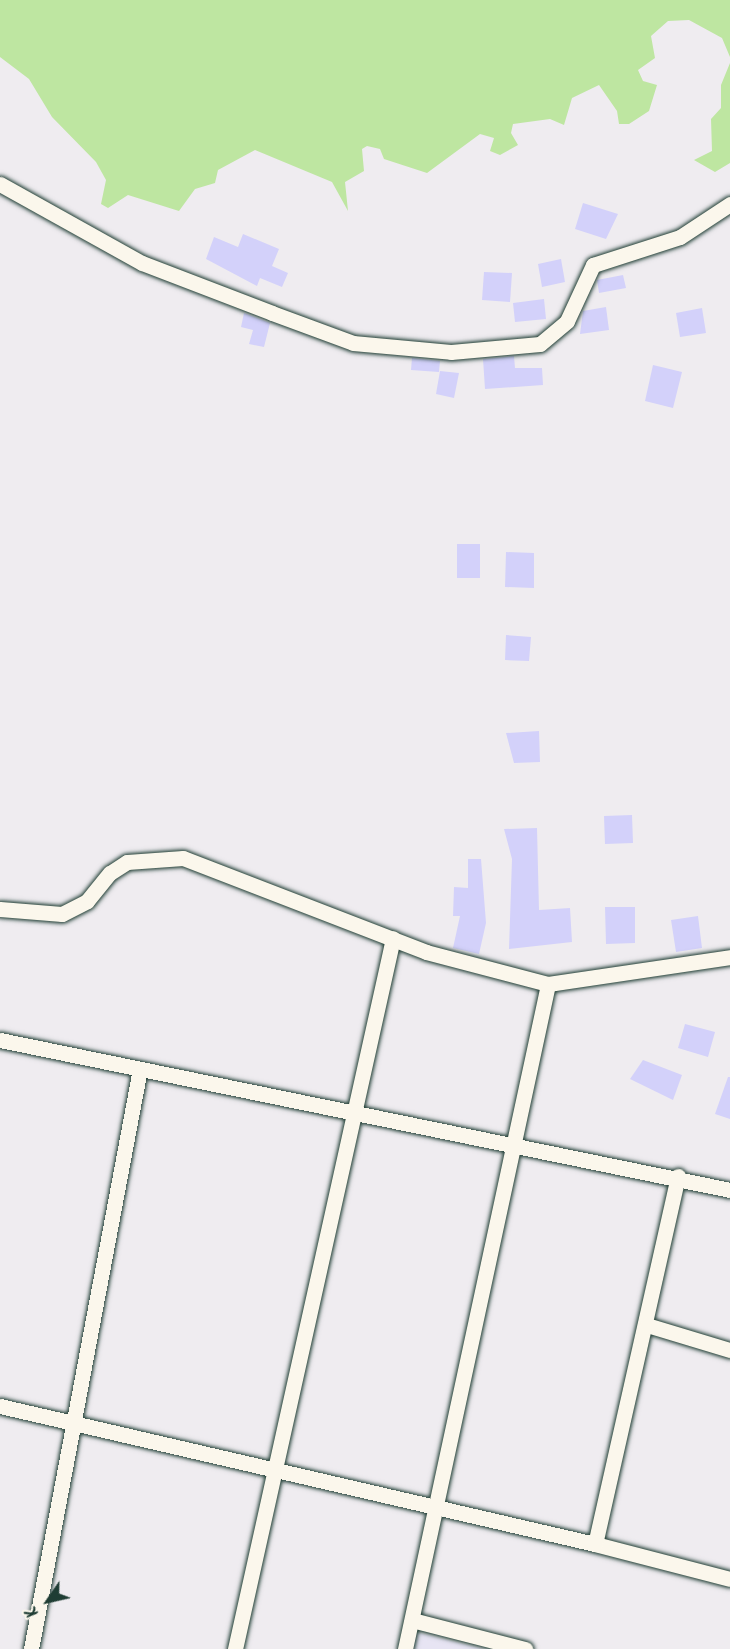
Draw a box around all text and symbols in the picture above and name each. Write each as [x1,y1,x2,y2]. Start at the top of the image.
north arrow [18,1571,78,1631]
text: K [20,1600,46,1622]

